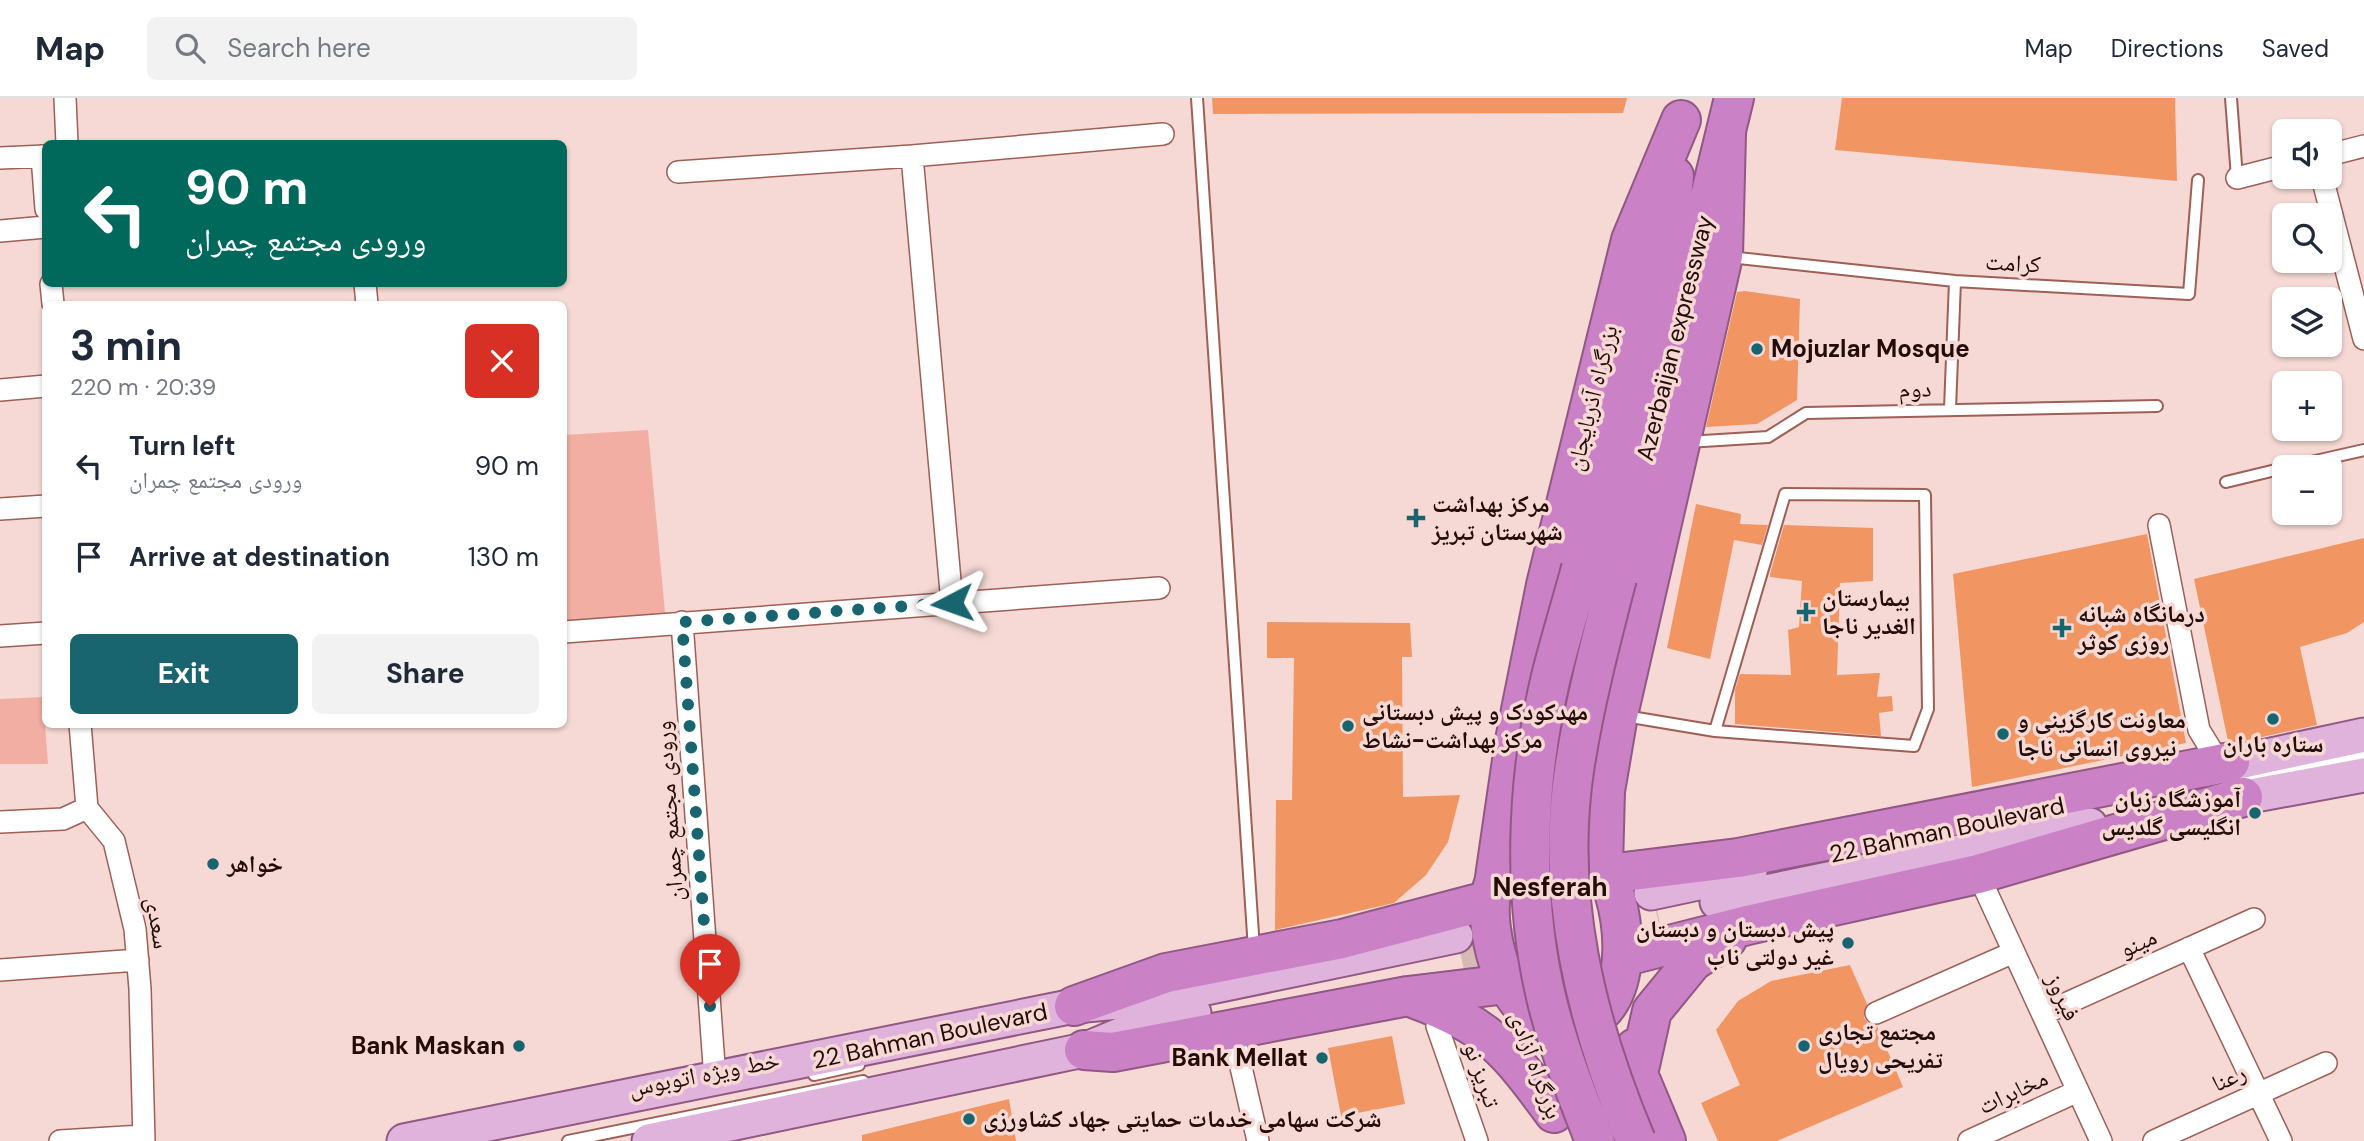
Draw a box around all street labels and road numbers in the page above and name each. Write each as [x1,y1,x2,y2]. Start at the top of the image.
street label: Azerbaijan expressway [1629,212,1720,464]
street label: کرامت [1984,246,2042,279]
street label: بزرگراه آذربایجان [1558,322,1625,474]
street label: دوم [1898,372,1932,406]
street label: ورودی مجتمع چمران [647,720,690,902]
street label: 22 Bahman Boulevard [1827,789,2067,870]
street label: سعدی [139,895,178,951]
street label: مینو [2114,921,2161,964]
street label: فیروز [2039,967,2088,1026]
street label: 22 Bahman Boulevard [810,995,1050,1076]
street label: بزرگراه آزادی [1503,1007,1570,1123]
street label: تبریز نو [1457,1038,1508,1112]
street label: خط ویژه اتوبوس [626,1044,782,1103]
street label: رعنا [2207,1056,2251,1099]
street label: مخابرات [1973,1062,2053,1121]

